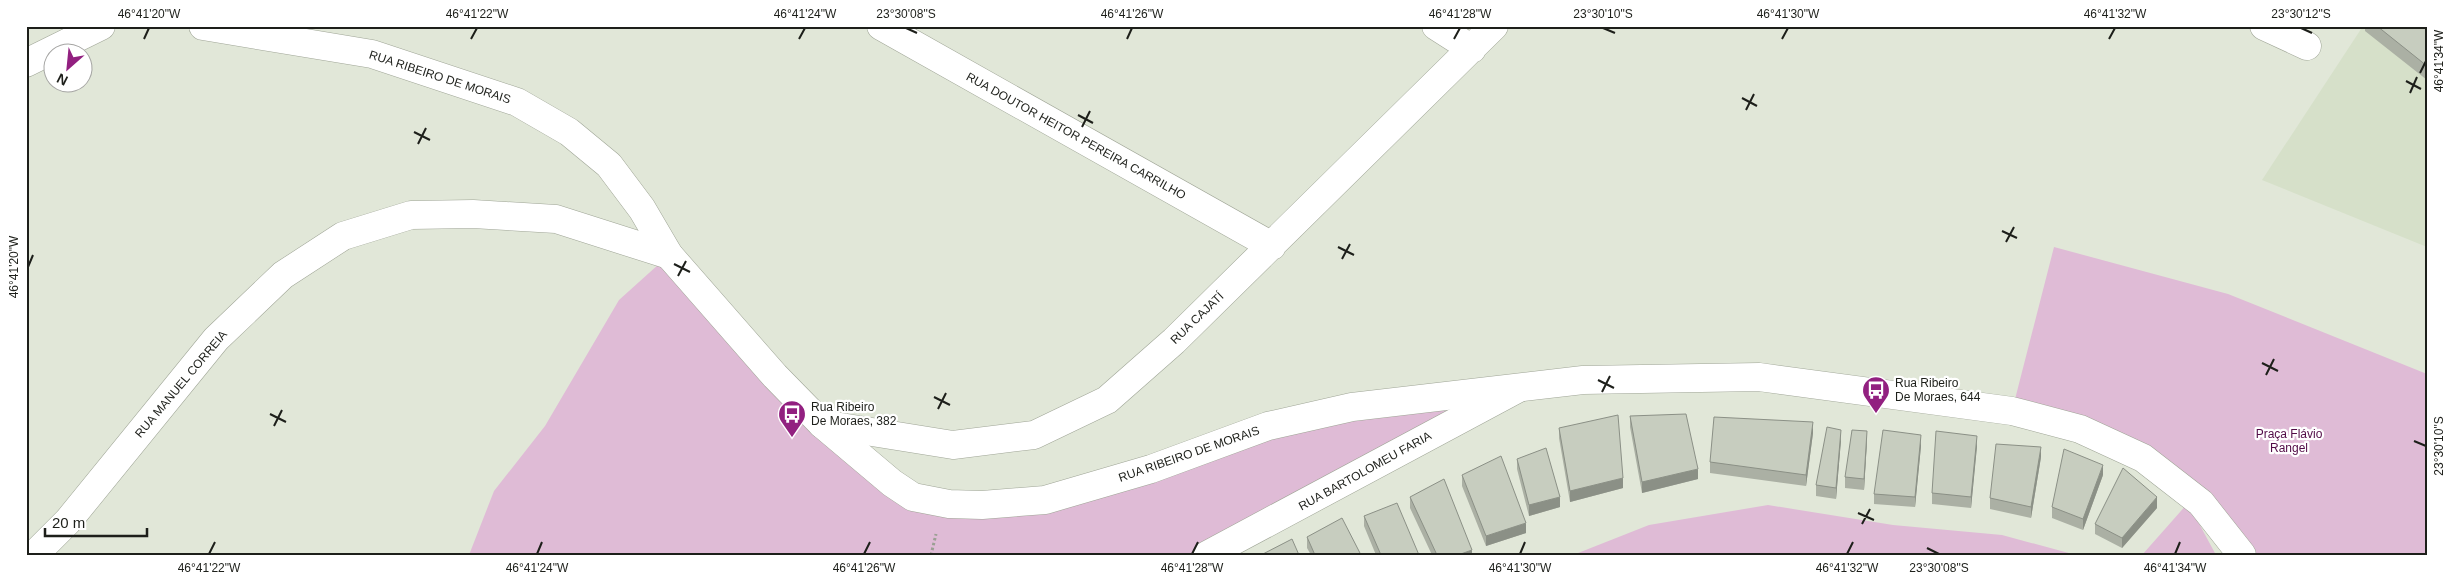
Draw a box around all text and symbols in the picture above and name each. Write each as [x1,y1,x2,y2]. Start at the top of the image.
text: 46°41'20"W [118,7,181,21]
text: 46°41'22"W [446,7,509,21]
text: 46°41'24"W [774,7,837,21]
text: 23°30'08"S [876,7,936,21]
text: 46°41'26"W [1101,7,1164,21]
text: 46°41'28"W [1429,7,1492,21]
text: 23°30'10"S [1573,7,1633,21]
text: 46°41'30"W [1757,7,1820,21]
text: 46°41'32"W [2084,7,2147,21]
text: 23°30'12"S [2271,7,2331,21]
text: 46°41'34"W [2432,29,2446,92]
north arrow [42,42,92,92]
street label: RUA RIBEIRO DE MORAIS [367,47,513,107]
text: N [54,70,70,89]
street label: RUA DOUTOR HEITOR PEREIRA CARRILHO [964,70,1188,202]
text: 46°41'20"W [7,235,21,298]
street label: RUA CAJATÍ [1167,288,1227,347]
street label: RUA MANUEL CORREIA [132,328,230,440]
bus stop icon: Rua Ribeiro De Moraes, 644 [1861,375,1891,414]
place label: Rua Ribeiro De Moraes, 644 [1895,376,1981,404]
bus stop icon: Rua Ribeiro De Moraes, 382 [777,399,807,438]
place label: Rua Ribeiro De Moraes, 382 [811,400,897,428]
text: 23°30'10"S [2432,416,2446,476]
street label: RUA RIBEIRO DE MORAIS [1117,423,1261,485]
park label: Praça Flávio Rangel [2256,427,2323,455]
street label: RUA BARTOLOMEU FARIA [1296,429,1434,513]
scale bar [45,506,148,538]
text: 20 m [52,514,85,531]
text: 46°41'22"W [178,561,241,575]
text: 46°41'24"W [506,561,569,575]
text: 46°41'26"W [833,561,896,575]
text: 46°41'28"W [1161,561,1224,575]
text: 46°41'30"W [1489,561,1552,575]
text: 46°41'32"W [1816,561,1879,575]
text: 23°30'08"S [1909,561,1969,575]
text: 46°41'34"W [2144,561,2207,575]

